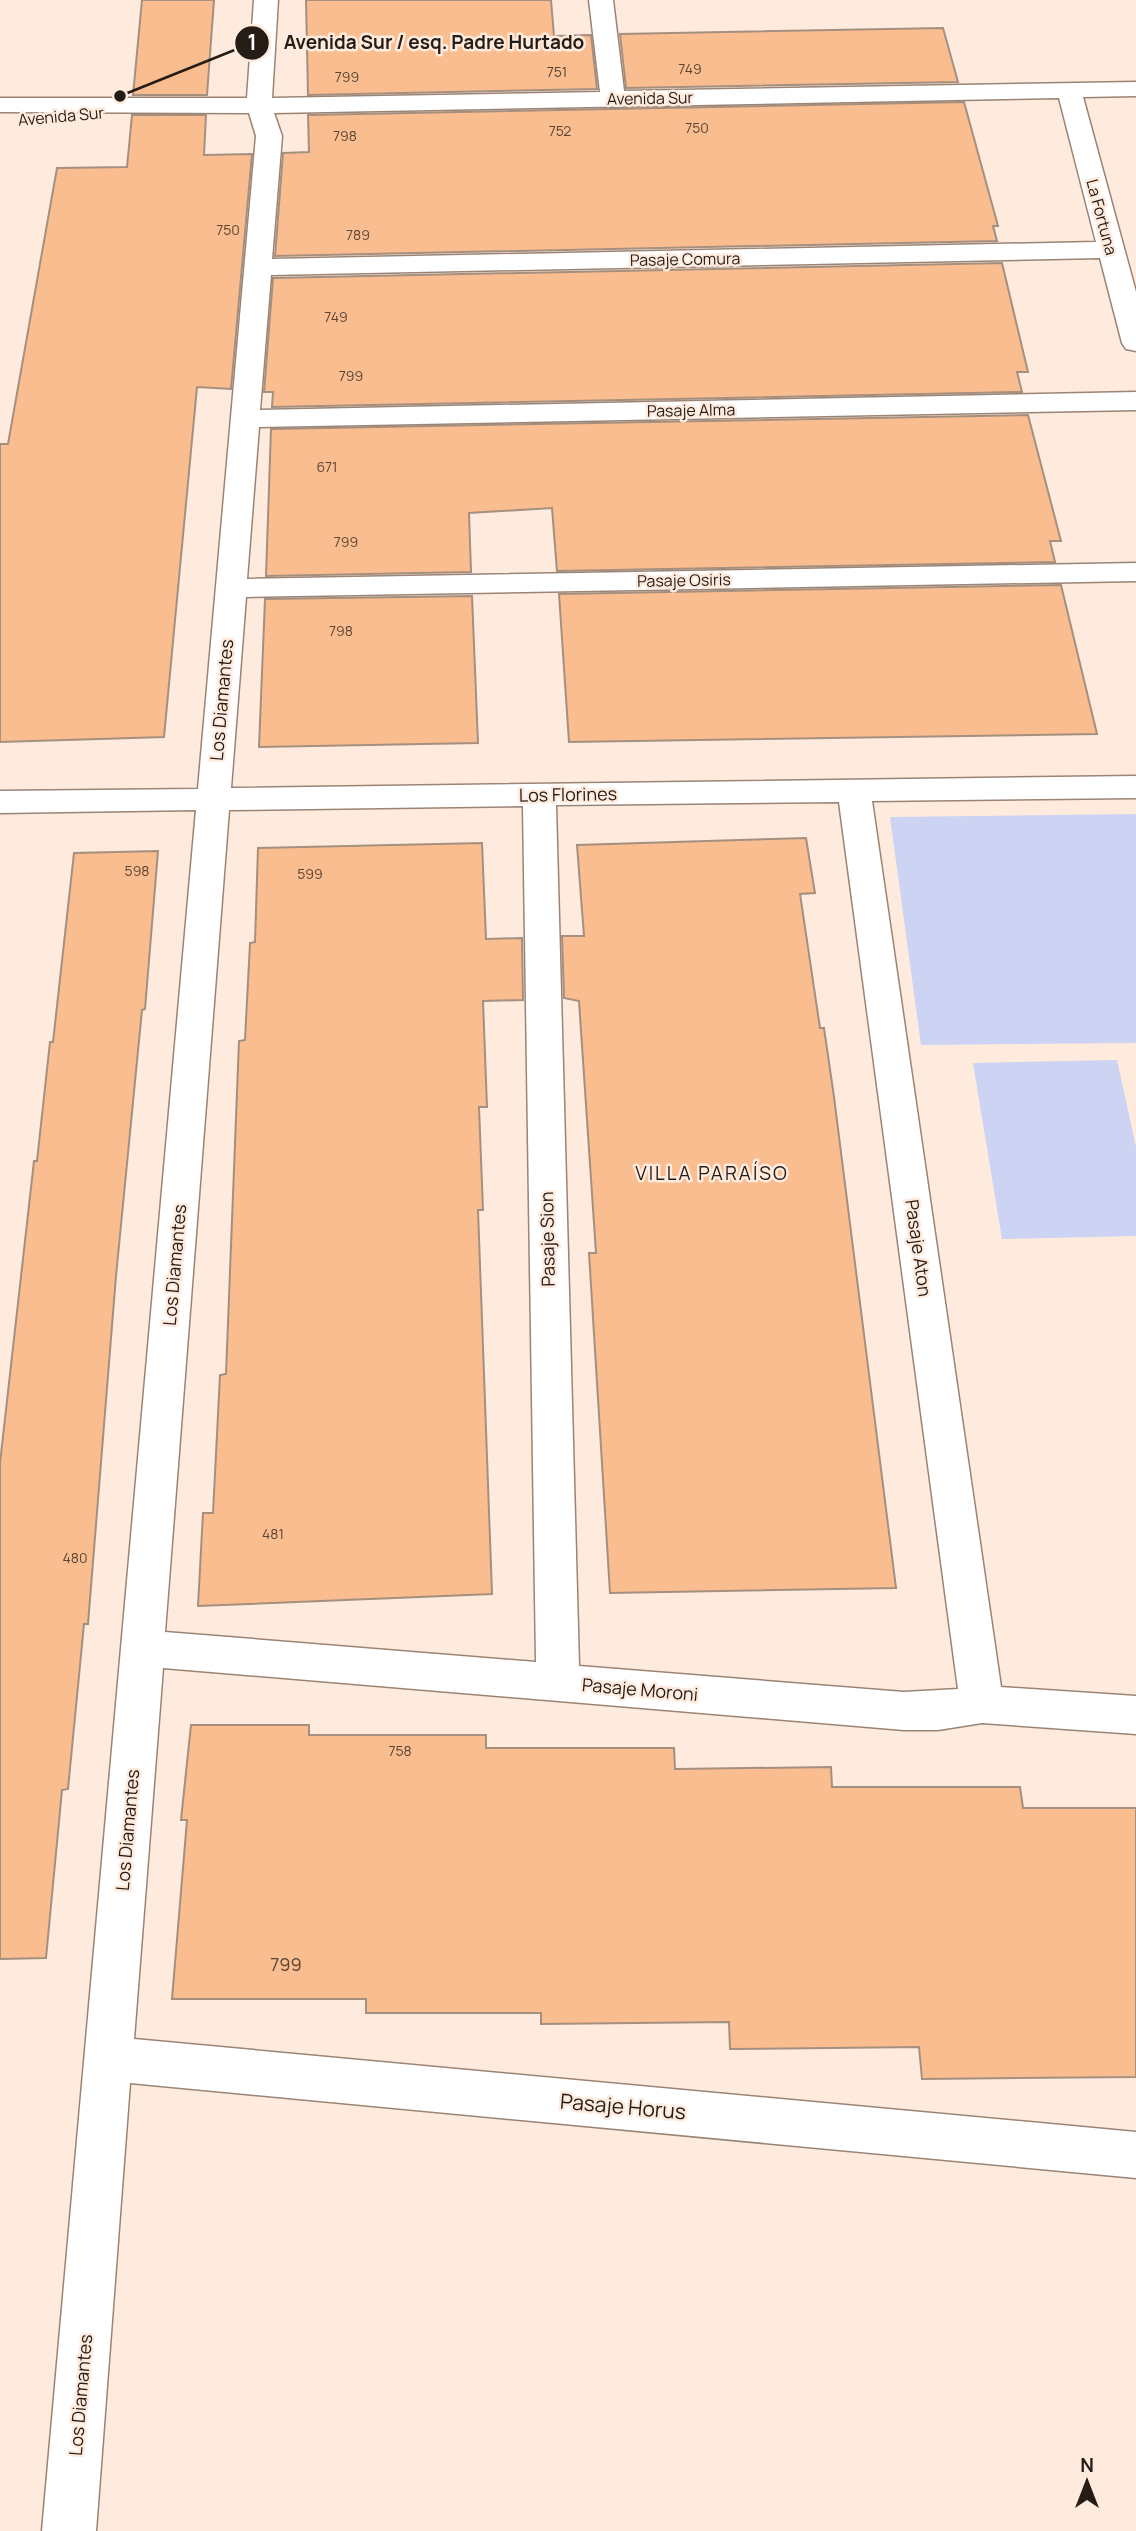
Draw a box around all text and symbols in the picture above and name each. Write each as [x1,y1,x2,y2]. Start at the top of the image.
callout: Avenida Sur / esq. Padre Hurtado [235,23,598,63]
text: 1 [247,28,257,56]
text: Avenida Sur / esq. Padre Hurtado [284,29,584,55]
house number: 749 [678,59,702,78]
house number: 751 [547,62,567,81]
house number: 799 [335,67,359,86]
street label: Avenida Sur [607,86,694,110]
street label: Avenida Sur [17,101,105,131]
house number: 750 [685,118,709,137]
house number: 752 [549,121,571,140]
house number: 798 [333,126,357,145]
street label: La Fortuna [1081,177,1123,257]
house number: 750 [216,220,240,239]
house number: 789 [346,225,370,244]
street label: Pasaje Comura [630,247,740,271]
house number: 749 [324,307,348,326]
house number: 799 [339,366,363,385]
street label: Pasaje Alma [647,398,735,422]
house number: 671 [316,457,338,476]
house number: 799 [334,532,358,551]
street label: Pasaje Osiris [637,568,731,592]
house number: 798 [329,621,353,640]
street label: Los Diamantes [204,638,238,762]
street label: Los Florines [519,781,617,807]
house number: 598 [125,861,149,880]
house number: 599 [297,864,323,883]
district label: VILLA PARAÍSO [635,1160,789,1186]
street label: Pasaje Sion [534,1191,560,1287]
street label: Pasaje Aton [900,1198,938,1298]
street label: Los Diamantes [157,1203,191,1327]
house number: 481 [262,1524,284,1543]
house number: 480 [63,1548,87,1567]
street label: Pasaje Moroni [581,1672,699,1706]
house number: 758 [388,1741,412,1760]
street label: Los Diamantes [110,1768,144,1892]
house number: 799 [270,1952,302,1976]
street label: Pasaje Horus [559,2087,687,2125]
street label: Los Diamantes [63,2333,97,2457]
north arrow [1052,2447,1122,2517]
text: N [1080,2452,1094,2478]

